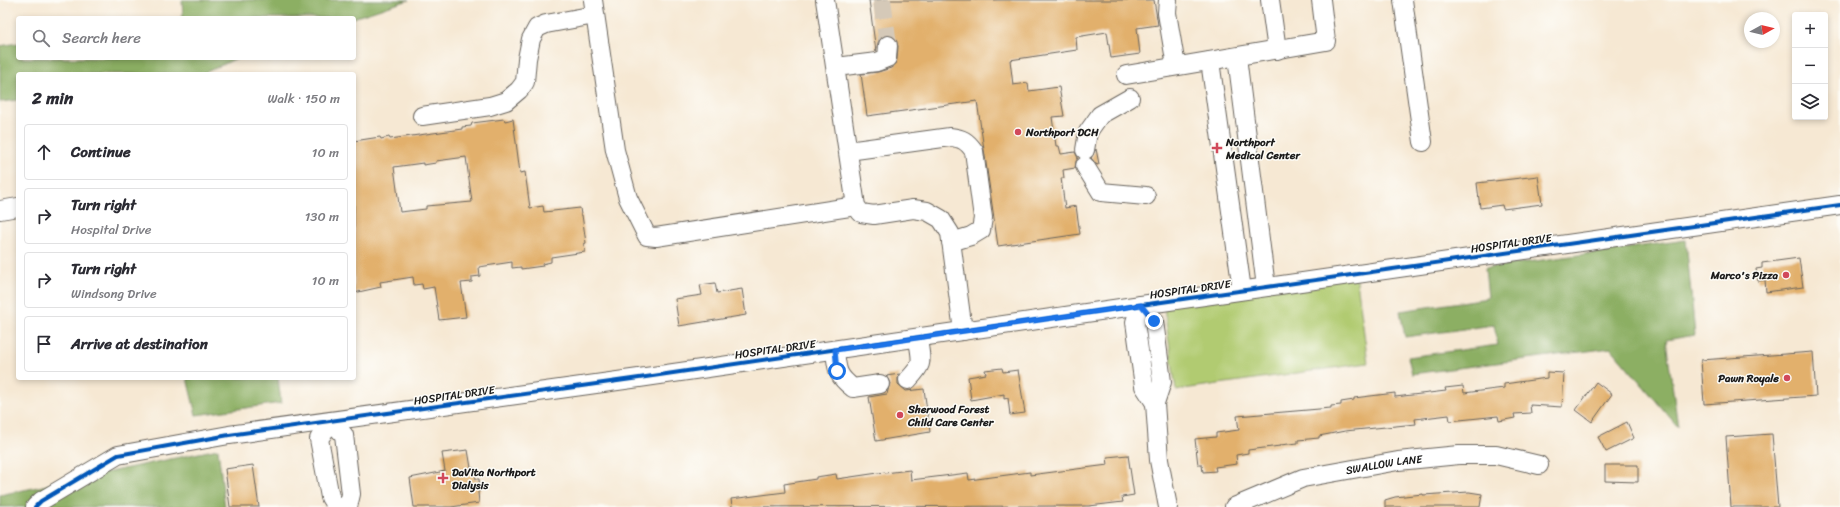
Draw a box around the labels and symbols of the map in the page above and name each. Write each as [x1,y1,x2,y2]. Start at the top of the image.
north arrow [1744,12,1780,48]
place label: Northport DCH [1025,123,1099,142]
marker: Northport DCH [1013,127,1023,137]
place label: Northport Medical Center [1225,133,1301,165]
marker: Northport Medical Center [1211,142,1223,154]
street label: HOSPITAL DRIVE [1469,228,1554,259]
place label: Marco's Pizza [1710,266,1778,285]
marker: Marco's Pizza [1781,270,1791,280]
street label: HOSPITAL DRIVE [1148,274,1233,305]
route end [1145,312,1163,330]
street label: HOSPITAL DRIVE [733,334,818,365]
route start [828,362,846,380]
place label: Pawn Royale [1718,369,1779,388]
marker: Pawn Royale [1782,373,1792,383]
street label: HOSPITAL DRIVE [412,380,497,411]
place label: Sherwood Forest Child Care Center [907,400,995,432]
marker: Sherwood Forest Child Care Center [895,410,905,420]
street label: SWALLOW LANE [1344,450,1424,480]
place label: DaVita Northport Dialysis [452,463,536,495]
marker: DaVita Northport Dialysis [437,472,449,484]

